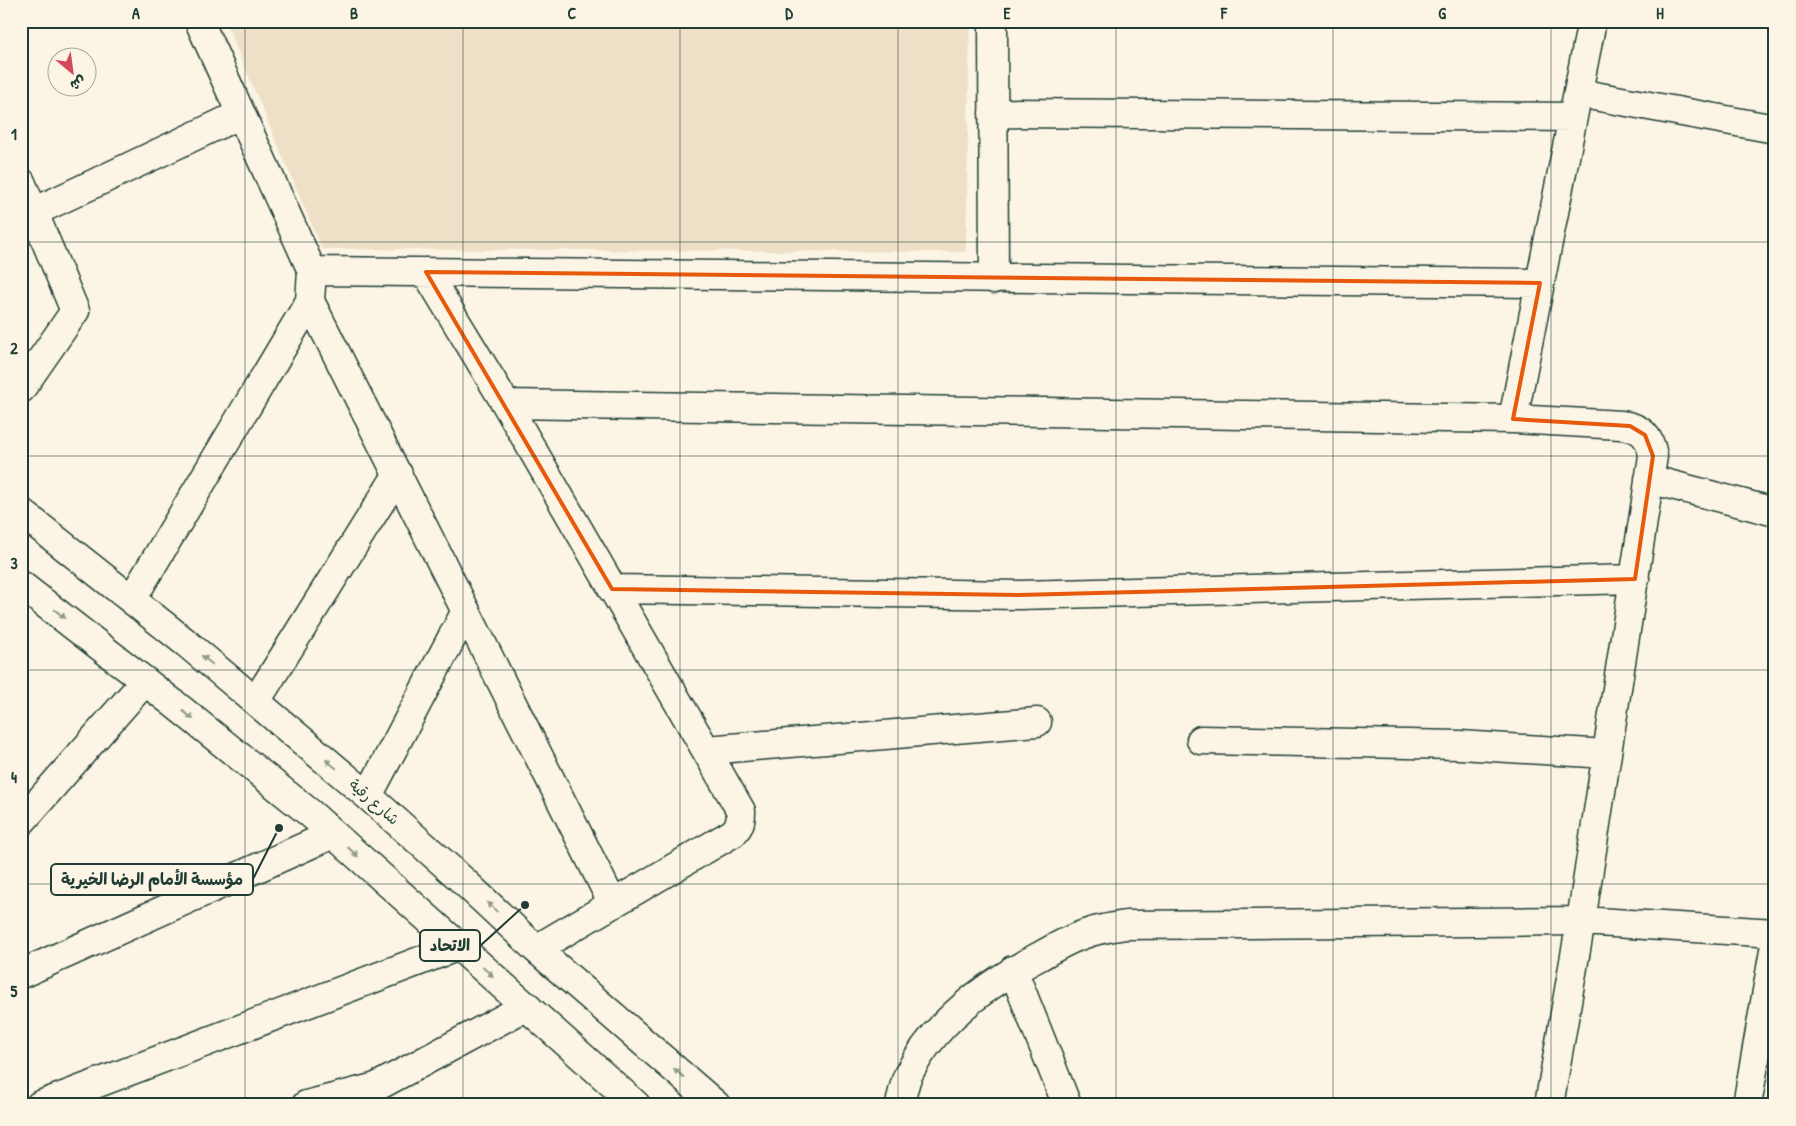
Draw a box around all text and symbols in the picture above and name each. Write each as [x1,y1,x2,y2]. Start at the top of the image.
text: A [132,2,140,24]
text: B [350,2,358,24]
text: C [568,2,577,24]
text: D [785,2,793,24]
text: E [1003,2,1011,24]
text: F [1220,2,1228,24]
text: G [1438,2,1446,24]
text: H [1656,2,1664,24]
north arrow [48,48,98,98]
text: ش [67,72,90,96]
text: 1 [11,123,17,145]
text: 2 [10,337,18,359]
text: 3 [10,552,18,574]
one-way arrow [53,609,66,620]
one-way arrow [201,655,213,666]
one-way arrow [181,709,194,720]
one-way arrow [325,759,338,770]
text: 4 [11,766,17,788]
street label: شارع رقية [345,774,404,829]
one-way arrow [347,846,359,858]
callout: مؤسسة الأمام الرضا الخيرية [51,864,253,895]
text: مؤسسة الأمام الرضا الخيرية [61,868,243,892]
one-way arrow [486,901,498,913]
callout: الاتحاد [420,930,480,961]
text: الاتحاد [430,934,470,956]
one-way arrow [481,966,493,978]
text: 5 [11,980,18,1002]
one-way arrow [674,1067,686,1079]

